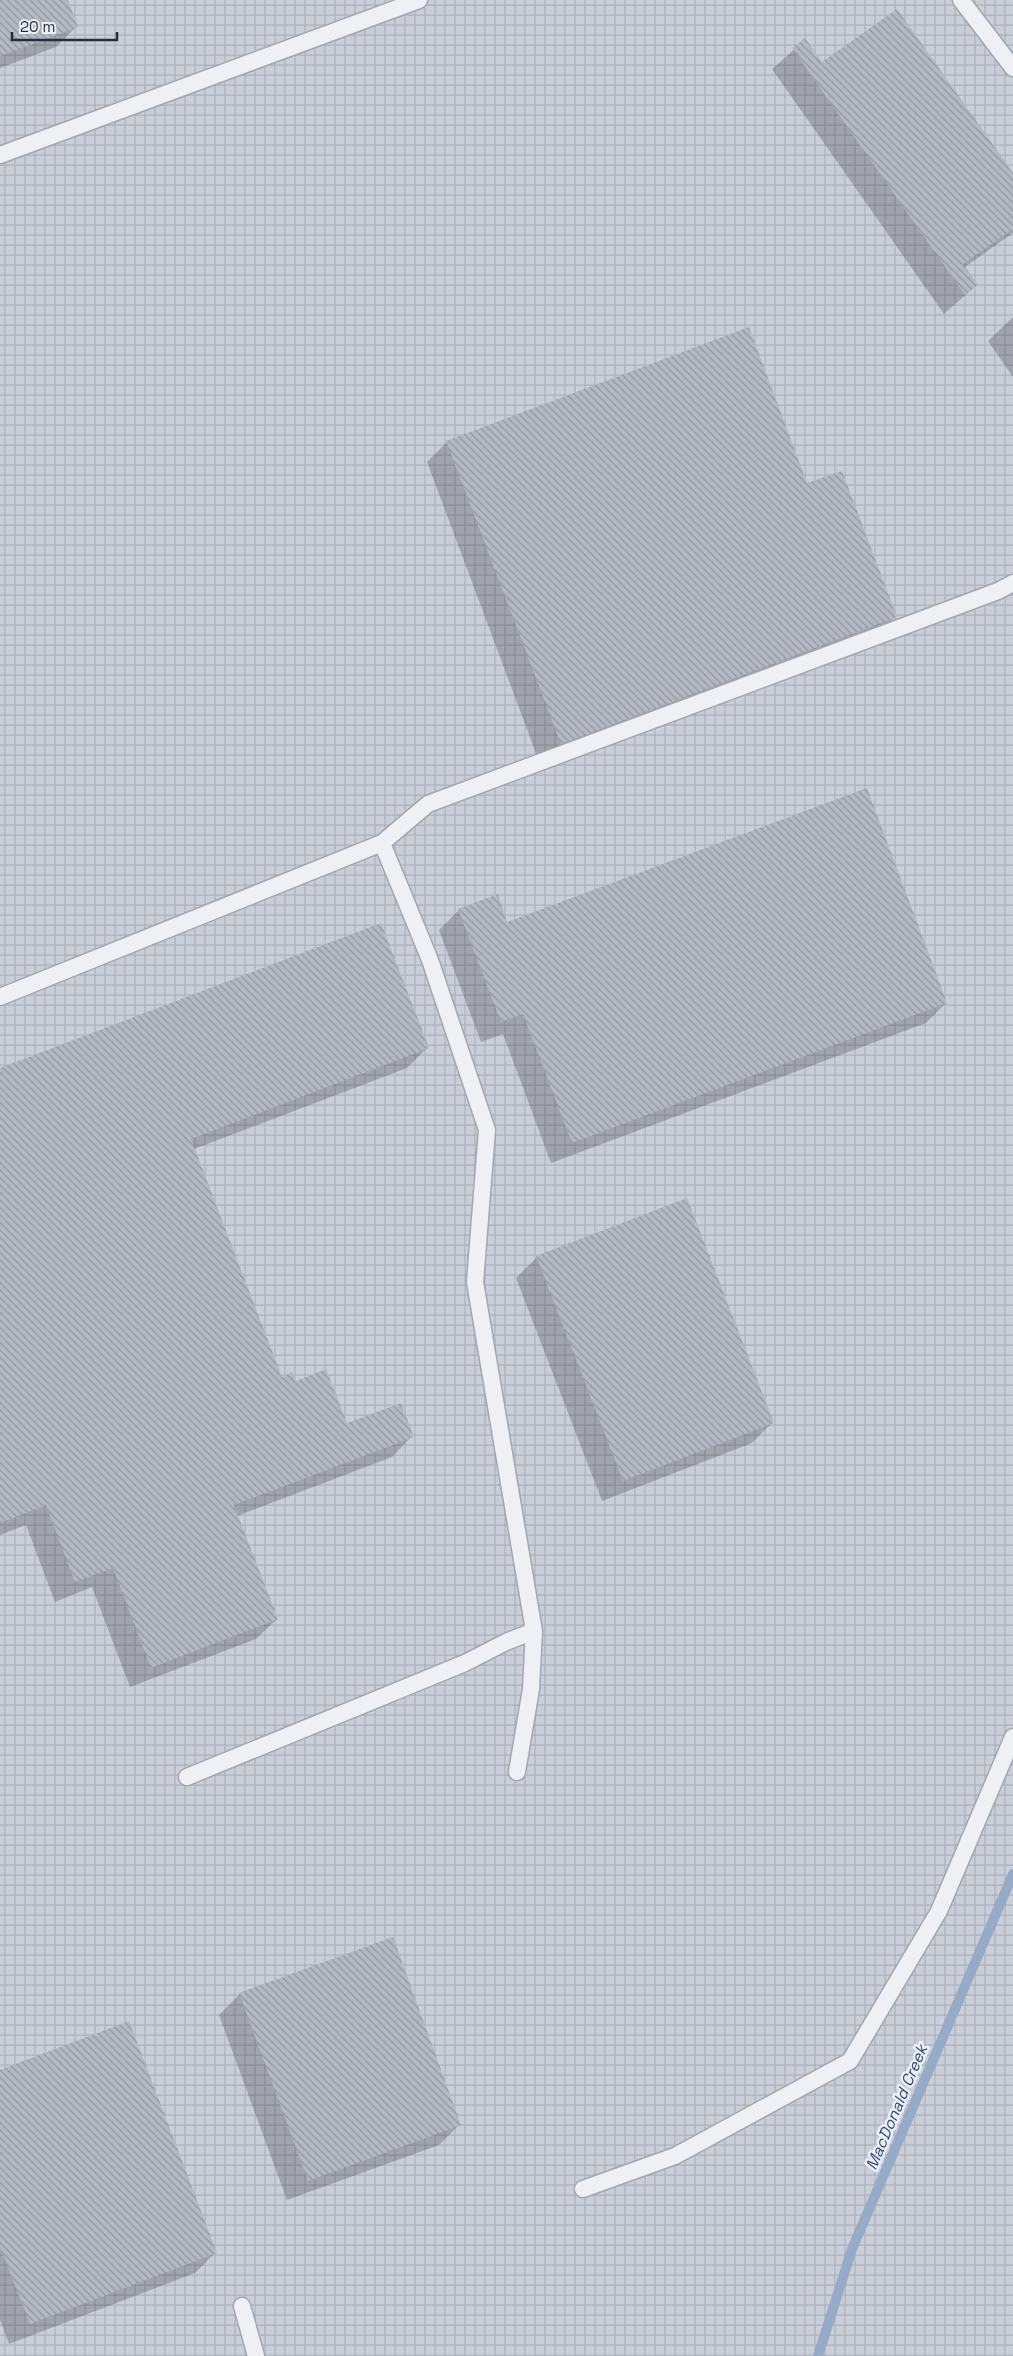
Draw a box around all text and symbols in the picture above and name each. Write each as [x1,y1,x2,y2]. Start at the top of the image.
scale bar [12,10,118,42]
text: 20 m [20,17,55,36]
water label: MacDonald Creek [861,2039,933,2173]

